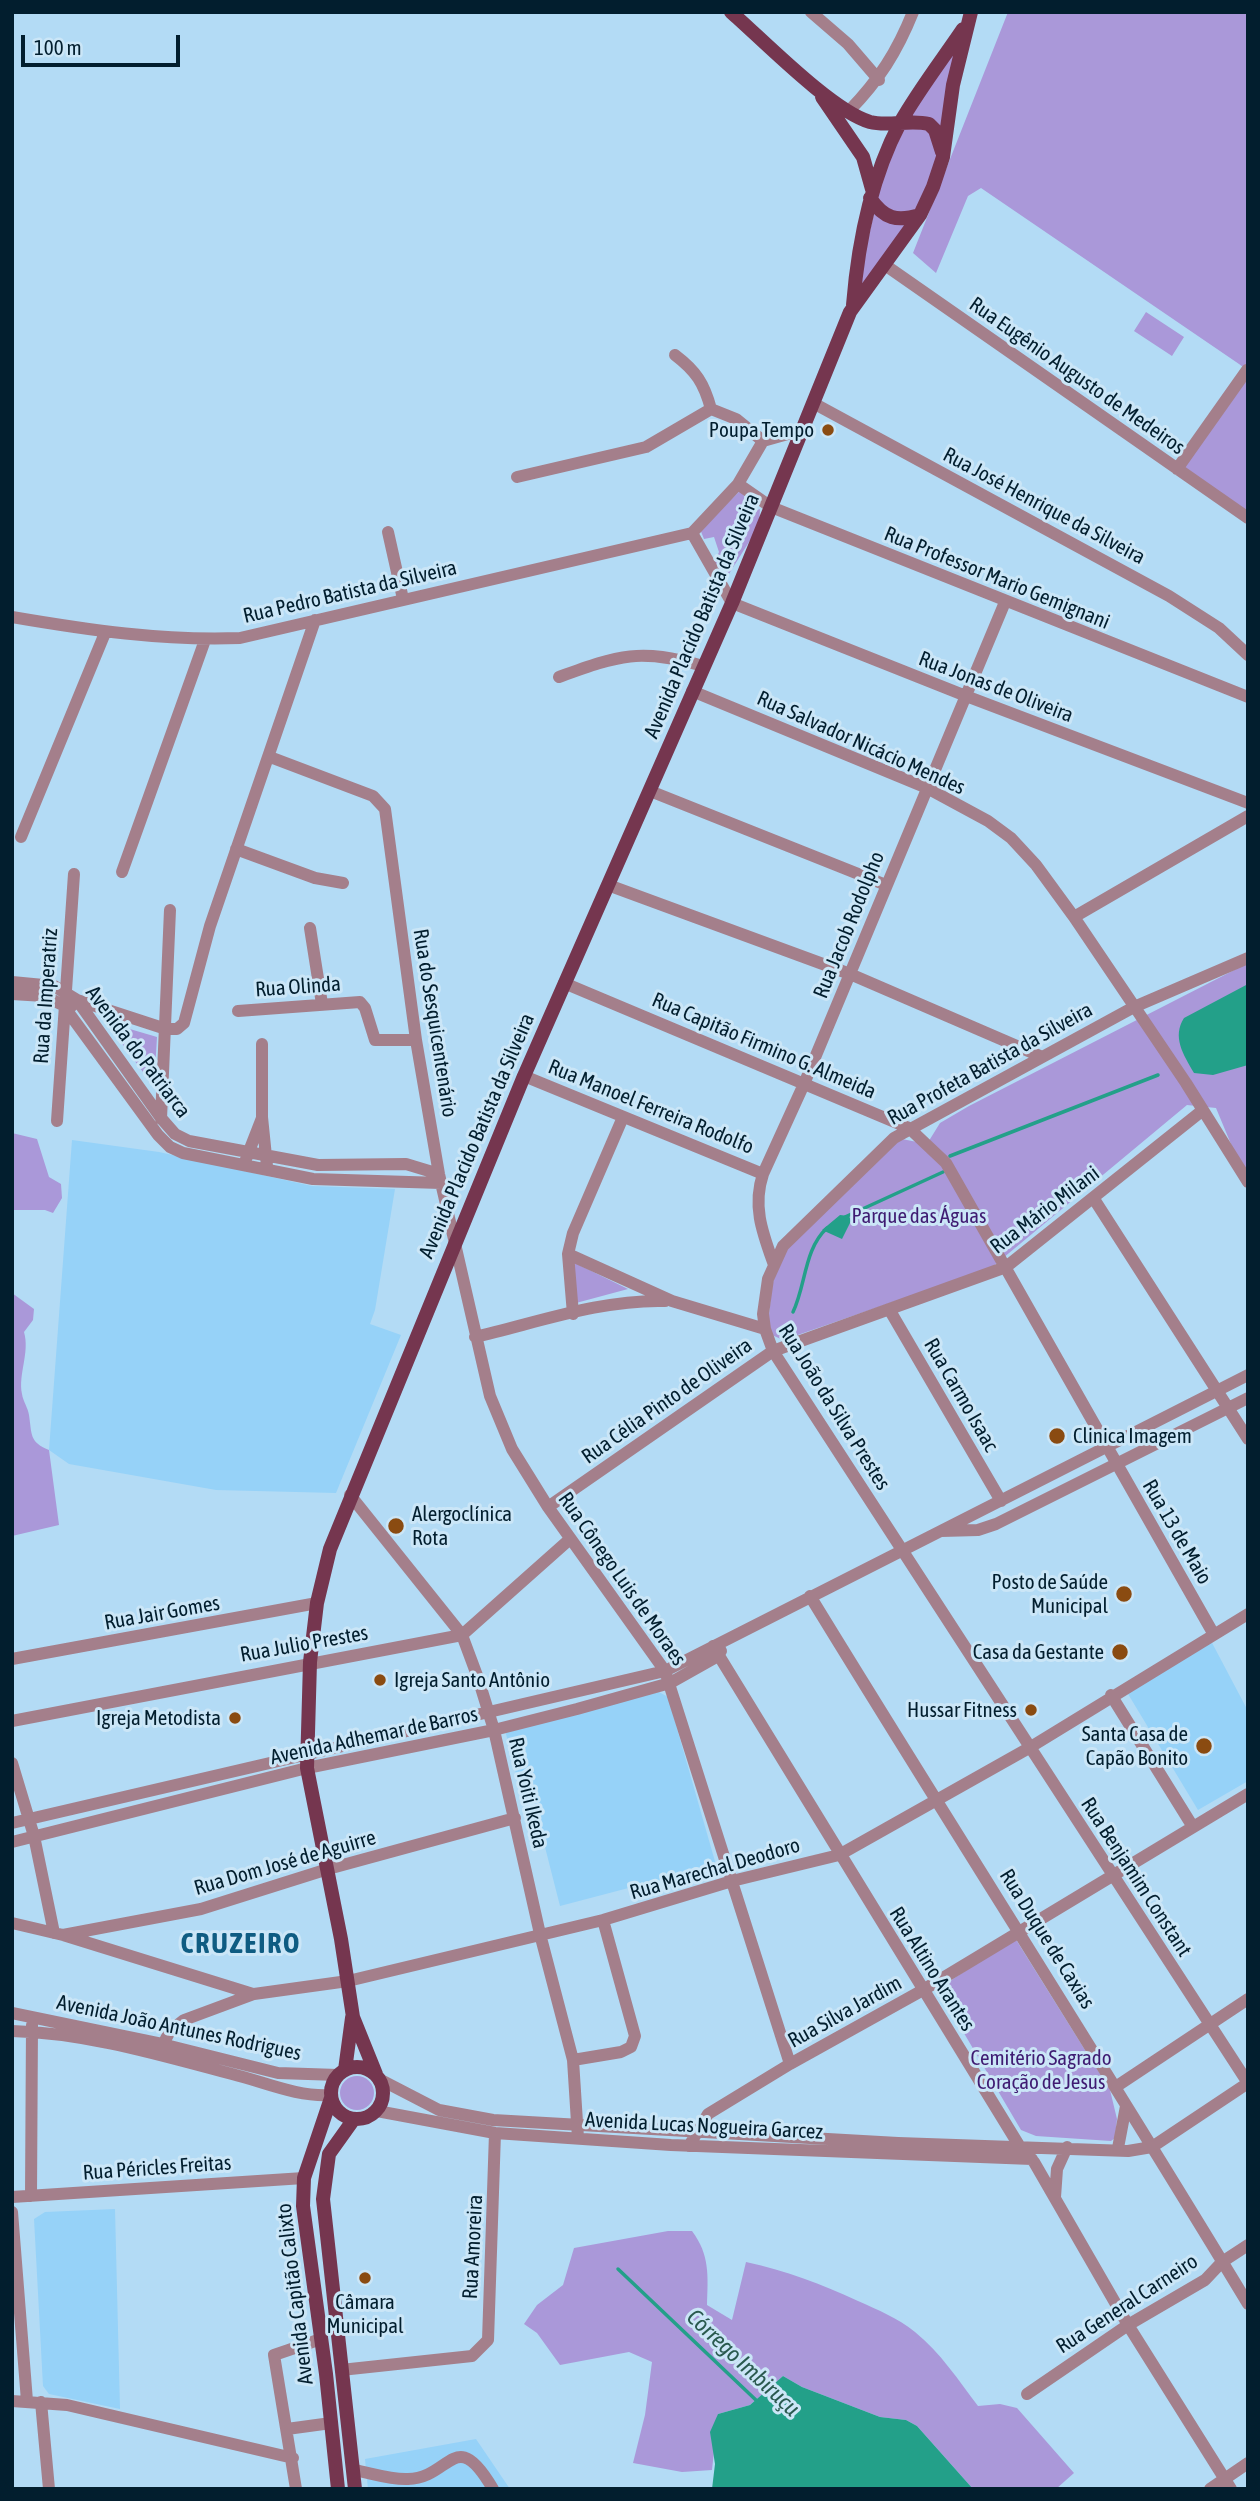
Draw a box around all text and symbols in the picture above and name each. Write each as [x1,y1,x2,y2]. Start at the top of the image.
scale bar [24,21,184,65]
text: 100 m [34,35,82,59]
street label: Rua Eugênio Augusto de Medeiros [964,292,1190,460]
place label: Poupa Tempo [709,417,814,443]
marker: Poupa Tempo [820,422,836,438]
street label: Rua José Henrique da Silveira [939,442,1149,570]
street label: Avenida Placido Batista da Silveira [639,490,765,742]
street label: Rua Professor Mario Gemignani [881,521,1113,635]
street label: Rua Pedro Batista da Silveira [241,555,459,629]
street label: Rua Jonas de Oliveira [915,646,1077,728]
street label: Rua Salvador Nicácio Mendes [753,686,969,800]
street label: Rua Jacob Rodolpho [808,848,890,1002]
street label: Rua da Imperatriz [29,927,63,1065]
street label: Rua do Sesquicentenário [408,927,462,1119]
street label: Rua Olinda [254,971,342,1003]
street label: Avenida do Patriarca [80,981,196,1123]
street label: Rua Capitão Firmino G. Almeida [648,987,880,1105]
street label: Rua Profeta Batista da Silveira [883,997,1097,1131]
street label: Avenida Placido Batista da Silveira [414,1010,540,1262]
street label: Rua Manoel Ferreira Rodolfo [545,1054,757,1160]
street label: Rua Mário Milani [985,1161,1105,1259]
park label: Parque das Águas [852,1203,986,1229]
street label: Rua João da Silva Prestes [773,1319,895,1495]
street label: Rua Célia Pinto de Oliveira [577,1333,757,1469]
street label: Rua Carmo Isaac [918,1334,1004,1456]
place label: Clinica Imagem [1073,1423,1192,1449]
marker: Clinica Imagem [1047,1426,1067,1446]
street label: Rua 13 de Maio [1137,1475,1217,1589]
street label: Rua Cônego Luis de Moraes [553,1487,691,1671]
place label: Alergoclínica Rota [412,1501,512,1551]
marker: Alergoclínica Rota [386,1516,406,1536]
place label: Posto de Saúde Municipal [991,1569,1108,1619]
marker: Posto de Saúde Municipal [1114,1584,1134,1604]
street label: Rua Jair Gomes [102,1590,222,1636]
street label: Rua Julio Prestes [238,1620,370,1668]
place label: Casa da Gestante [973,1639,1104,1665]
marker: Casa da Gestante [1110,1642,1130,1662]
place label: Igreja Santo Antônio [394,1667,550,1693]
marker: Igreja Santo Antônio [372,1672,388,1688]
place label: Hussar Fitness [907,1697,1017,1723]
street label: Avenida Adhemar de Barros [268,1702,480,1770]
marker: Hussar Fitness [1023,1702,1039,1718]
place label: Igreja Metodista [96,1705,221,1731]
marker: Igreja Metodista [227,1710,243,1726]
place label: Santa Casa de Capão Bonito [1082,1721,1188,1771]
street label: Rua Yoiti Ikeda [503,1735,553,1851]
marker: Santa Casa de Capão Bonito [1194,1736,1214,1756]
street label: Rua Benjamim Constant [1075,1793,1197,1961]
street label: Rua Dom José de Aguirre [191,1825,379,1901]
street label: Rua Marechal Deodoro [627,1833,803,1905]
street label: Rua Duque de Caxias [994,1865,1100,2013]
street label: Rua Altino Arantes [884,1902,980,2036]
district label: CRUZEIRO [182,1927,300,1961]
street label: Rua Silva Jardim [784,1970,906,2054]
street label: Avenida João Antunes Rodrigues [55,1990,303,2066]
park label: Cemitério Sagrado Coração de Jesus [970,2045,1112,2095]
street label: Avenida Lucas Nogueira Garcez [584,2107,824,2145]
street label: Rua Péricles Freitas [82,2150,232,2186]
street label: Rua Amoreira [458,2194,488,2300]
street label: Avenida Capitão Calixto [271,2202,319,2386]
street label: Rua General Carneiro [1052,2249,1202,2359]
marker: Câmara Municipal [357,2270,373,2286]
place label: Câmara Municipal [326,2289,404,2339]
water label: Córrego Imbiruçu [681,2304,805,2422]

